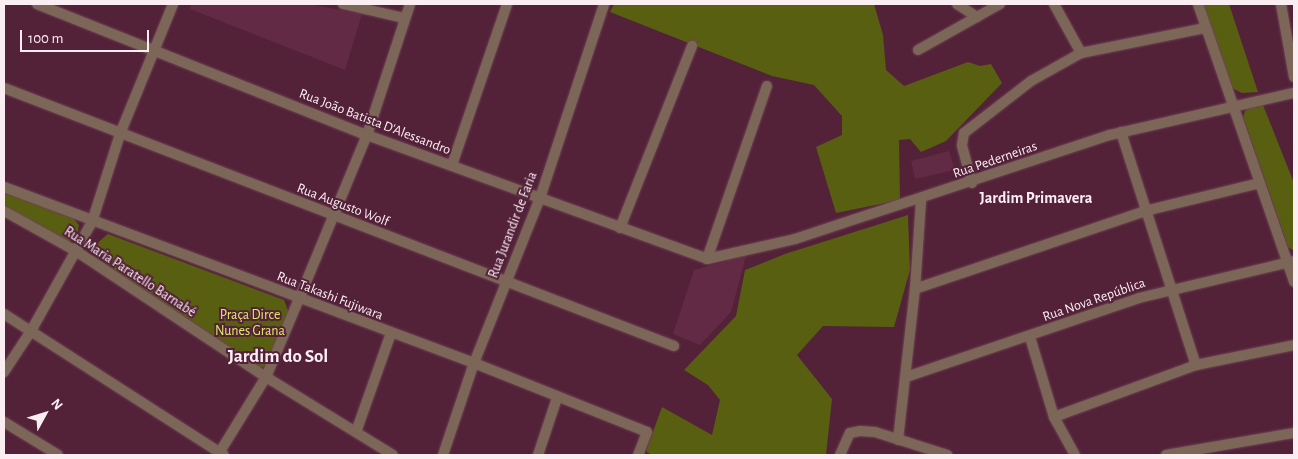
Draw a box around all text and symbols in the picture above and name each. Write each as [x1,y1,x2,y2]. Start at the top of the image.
scale bar [22,20,151,52]
text: 100 m [28,31,63,46]
street label: Rua João Batista D'Alessandro [297,85,453,159]
street label: Rua Pederneiras [951,138,1039,182]
street label: Rua Jurandir de Faria [485,170,541,280]
street label: Rua Augusto Wolf [295,180,391,230]
district label: Jardim Primavera [980,188,1092,208]
street label: Rua Maria Paratello Barnabé [61,223,199,321]
street label: Rua Takashi Fujiwara [274,268,386,324]
street label: Rua Nova República [1040,275,1148,325]
park label: Praça Dirce Nunes Grana [215,307,285,340]
district label: Jardim do Sol [228,346,328,368]
north arrow [20,389,70,439]
text: N [48,396,65,413]

